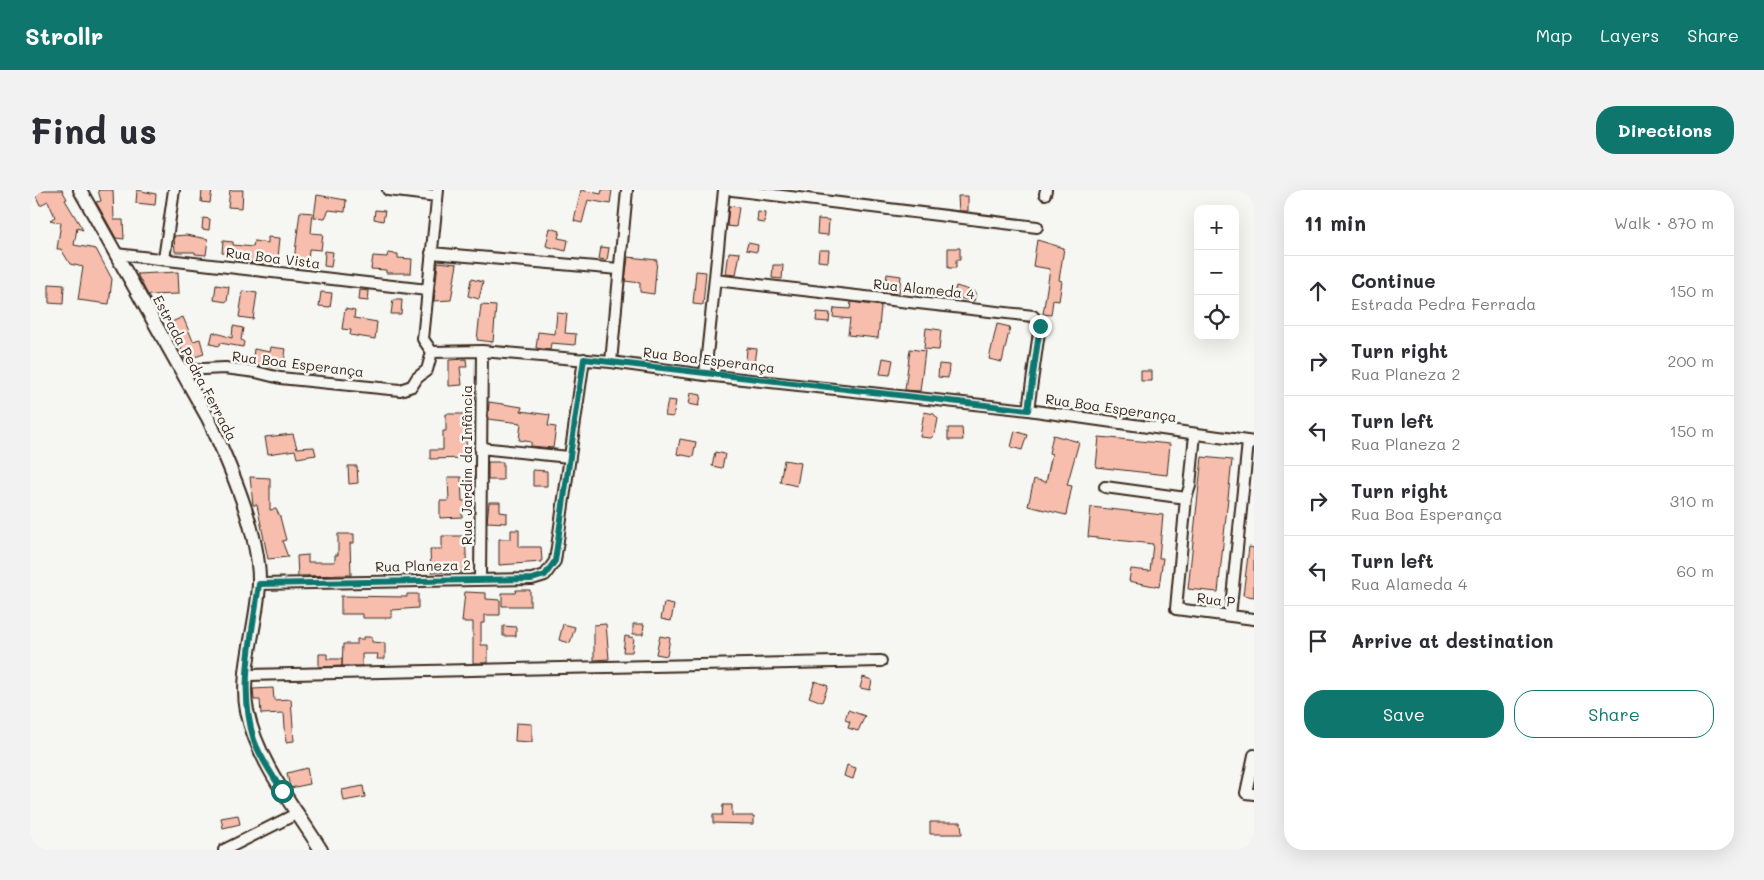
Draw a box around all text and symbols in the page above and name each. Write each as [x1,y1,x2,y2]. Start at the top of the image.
text: Strollr [25,20,103,51]
text: Map [1536,23,1572,47]
text: Layers [1600,23,1659,47]
text: Share [1687,23,1739,47]
button: Directions [1596,106,1734,154]
text: Find us [30,107,157,153]
map controls [1194,205,1239,340]
button: + [1194,205,1239,250]
text: 11 min [1304,209,1366,236]
text: Walk · 870 m [1614,212,1714,233]
street label: Rua Boa Vista [225,242,321,273]
button: − [1194,250,1239,295]
text: Continue [1351,268,1436,293]
street label: Rua Alameda 4 [872,274,976,303]
icon: ahead [1304,277,1332,305]
text: 150 m [1670,280,1714,301]
street label: Estrada Pedra Ferrada [149,292,242,444]
text: Estrada Pedra Ferrada [1351,293,1536,314]
button: locate [1194,295,1239,340]
route end [1029,315,1052,338]
text: Turn right [1351,338,1448,363]
street label: Rua Boa Esperança [642,342,776,377]
street label: Rua Boa Esperança [231,346,365,381]
icon: right [1304,347,1332,375]
text: 200 m [1667,350,1714,371]
text: Rua Planeza 2 [1351,363,1461,384]
street label: Rua Jardim da Infância [457,385,476,545]
street label: Rua Boa Esperança [1044,389,1178,426]
text: Turn left [1351,408,1434,433]
icon: left [1304,417,1332,445]
text: 150 m [1670,420,1714,441]
text: Rua Planeza 2 [1351,433,1461,454]
text: Turn right [1351,478,1448,503]
icon: right [1304,487,1332,515]
text: 310 m [1670,490,1714,511]
text: Rua Boa Esperança [1351,503,1503,524]
text: Turn left [1351,548,1434,573]
street label: Rua Planeza 2 [375,555,471,576]
icon: left [1304,557,1332,585]
text: 60 m [1677,560,1714,581]
text: Rua Alameda 4 [1351,573,1467,594]
street label: Rua P [1196,588,1237,611]
icon: arrive [1304,627,1332,655]
text: Arrive at destination [1351,628,1554,653]
button: Save [1304,690,1504,738]
button: Share [1514,690,1714,738]
route start [271,780,294,803]

